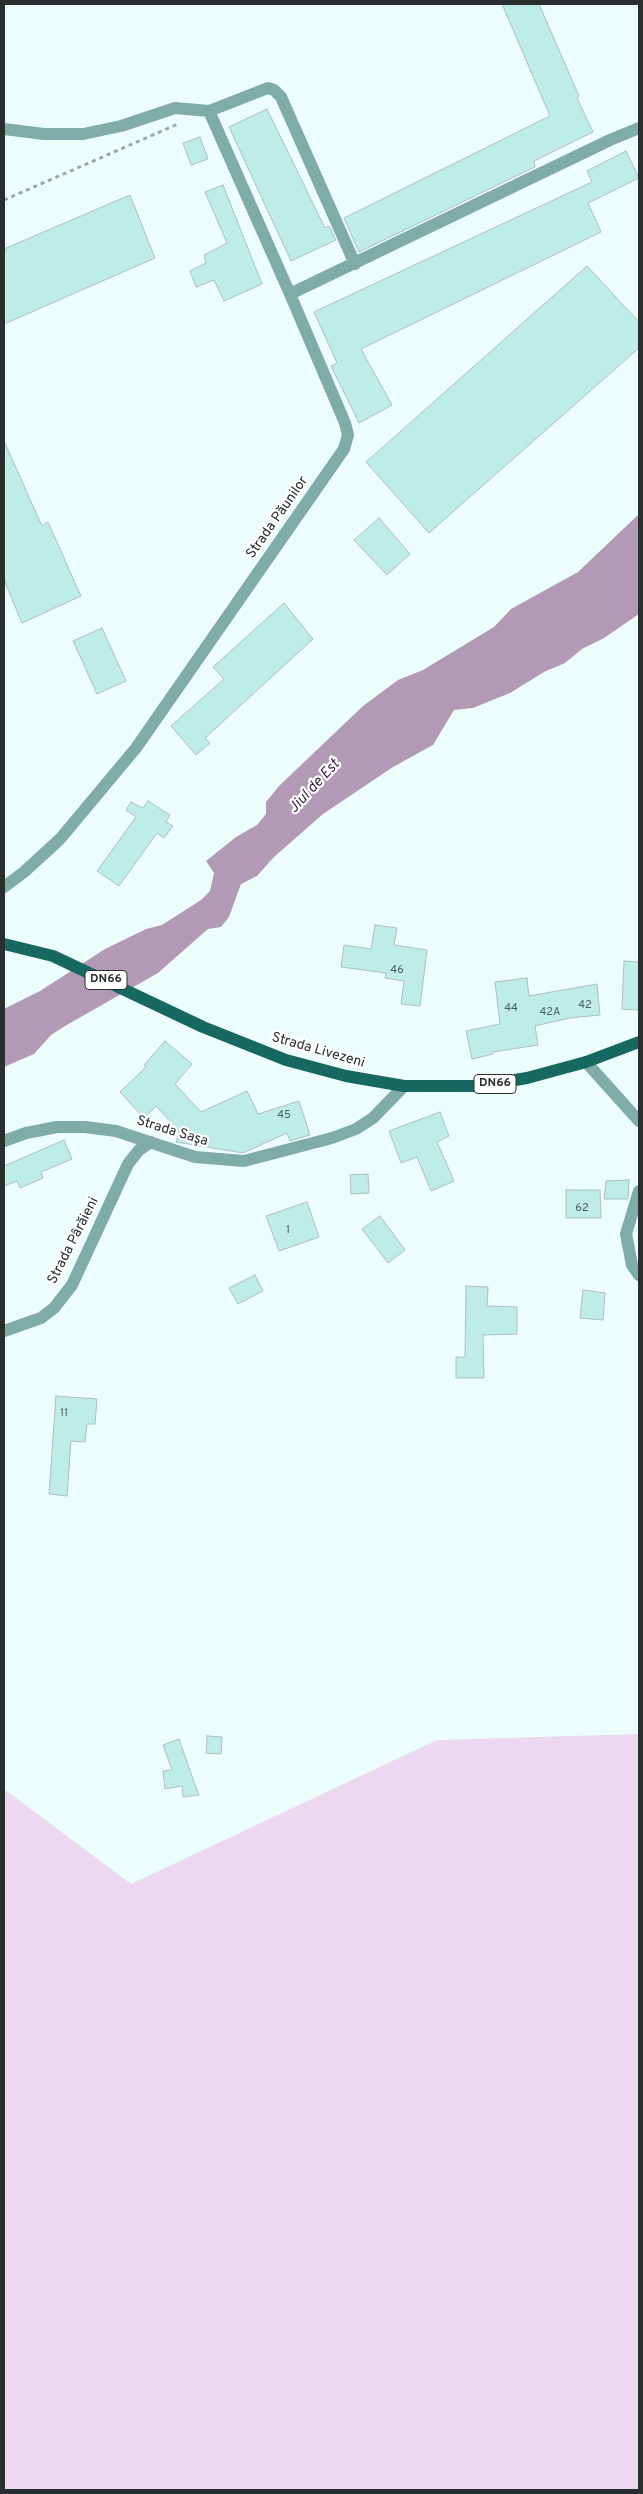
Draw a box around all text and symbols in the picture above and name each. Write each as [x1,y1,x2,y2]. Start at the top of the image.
street label: Strada Păunilor [243,474,313,562]
water label: Jiul de Est [286,756,344,818]
house number: 46 [390,964,404,978]
road number: DN66 [85,970,127,990]
house number: 42 [578,999,592,1013]
house number: 44 [504,1002,518,1016]
house number: 42A [539,1006,561,1020]
street label: Strada Livezeni [269,1030,367,1072]
road number: DN66 [474,1074,516,1094]
house number: 45 [277,1109,291,1123]
street label: Strada Saşa [134,1113,210,1151]
street label: Strada Pârăieni [45,1195,103,1287]
house number: 62 [575,1202,589,1216]
house number: 1 [286,1224,290,1238]
house number: 11 [60,1407,68,1421]

